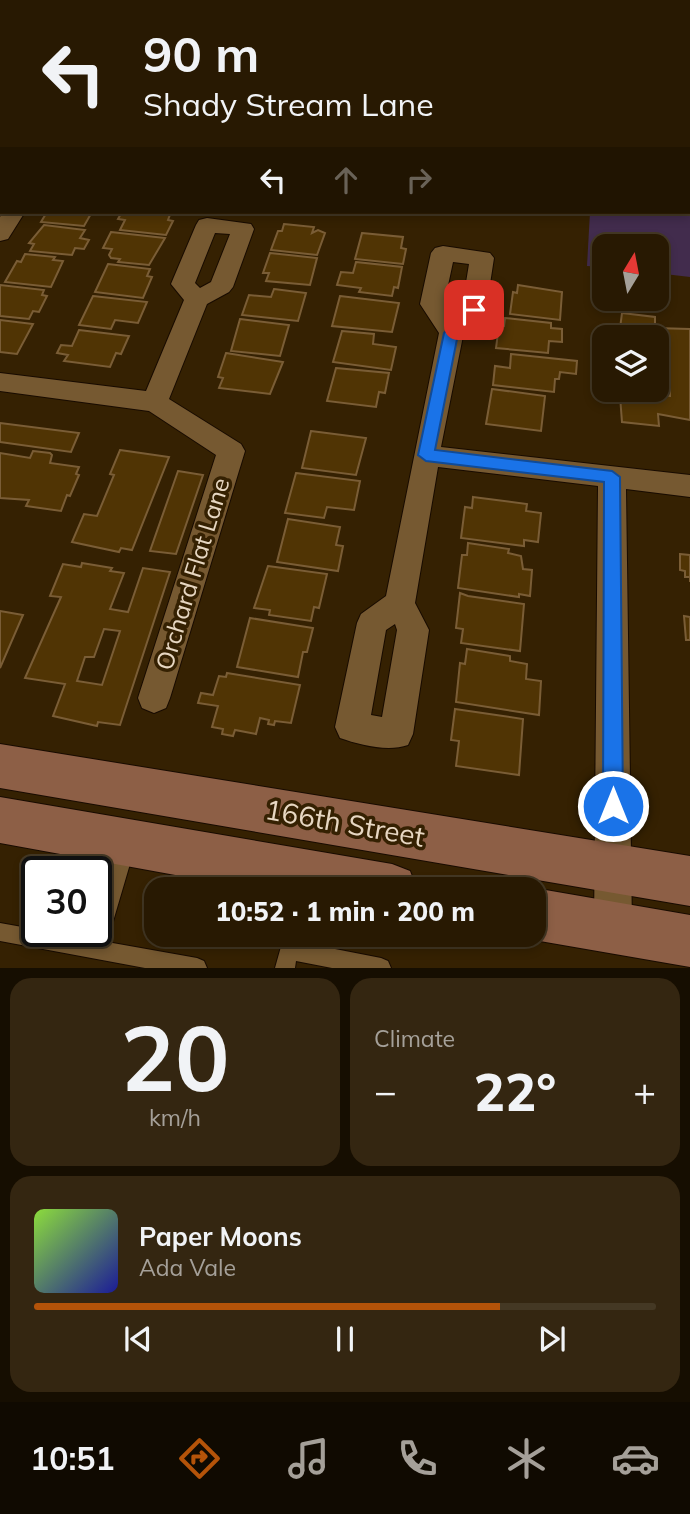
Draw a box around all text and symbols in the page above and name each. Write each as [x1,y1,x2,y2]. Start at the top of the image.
text: 90 m [143,23,259,84]
icon: left [28,28,119,119]
text: Shady Stream Lane [143,84,434,124]
icon: left [254,161,292,199]
icon: ahead [327,161,365,199]
icon: right [400,161,438,199]
north arrow [592,234,668,312]
map controls [592,234,669,402]
pin [444,280,504,340]
icon: arrive [455,291,493,329]
button: layers [592,325,669,402]
street label: Orchard Flat Lane [149,474,236,673]
position arrow [576,769,650,843]
street label: 166th Street [263,791,428,854]
speed limit sign: 30 [21,856,112,947]
text: 10:52 · 1 min · 200 m [215,895,475,928]
text: 20 [120,1000,230,1114]
text: Climate [374,1024,455,1053]
text: 22° [474,1059,556,1124]
text: − [374,1067,397,1115]
text: + [633,1067,656,1115]
text: km/h [149,1103,201,1132]
text: Paper Moons [139,1220,302,1253]
text: Ada Vale [139,1253,236,1282]
icon: previous [119,1320,157,1358]
icon: pause [326,1320,364,1358]
icon: next [533,1320,571,1358]
icon: directions [175,1434,224,1483]
icon: music [284,1434,333,1483]
icon: phone [393,1434,442,1483]
icon: climate [502,1434,551,1483]
icon: car [611,1434,660,1483]
text: 10:51 [30,1438,115,1478]

